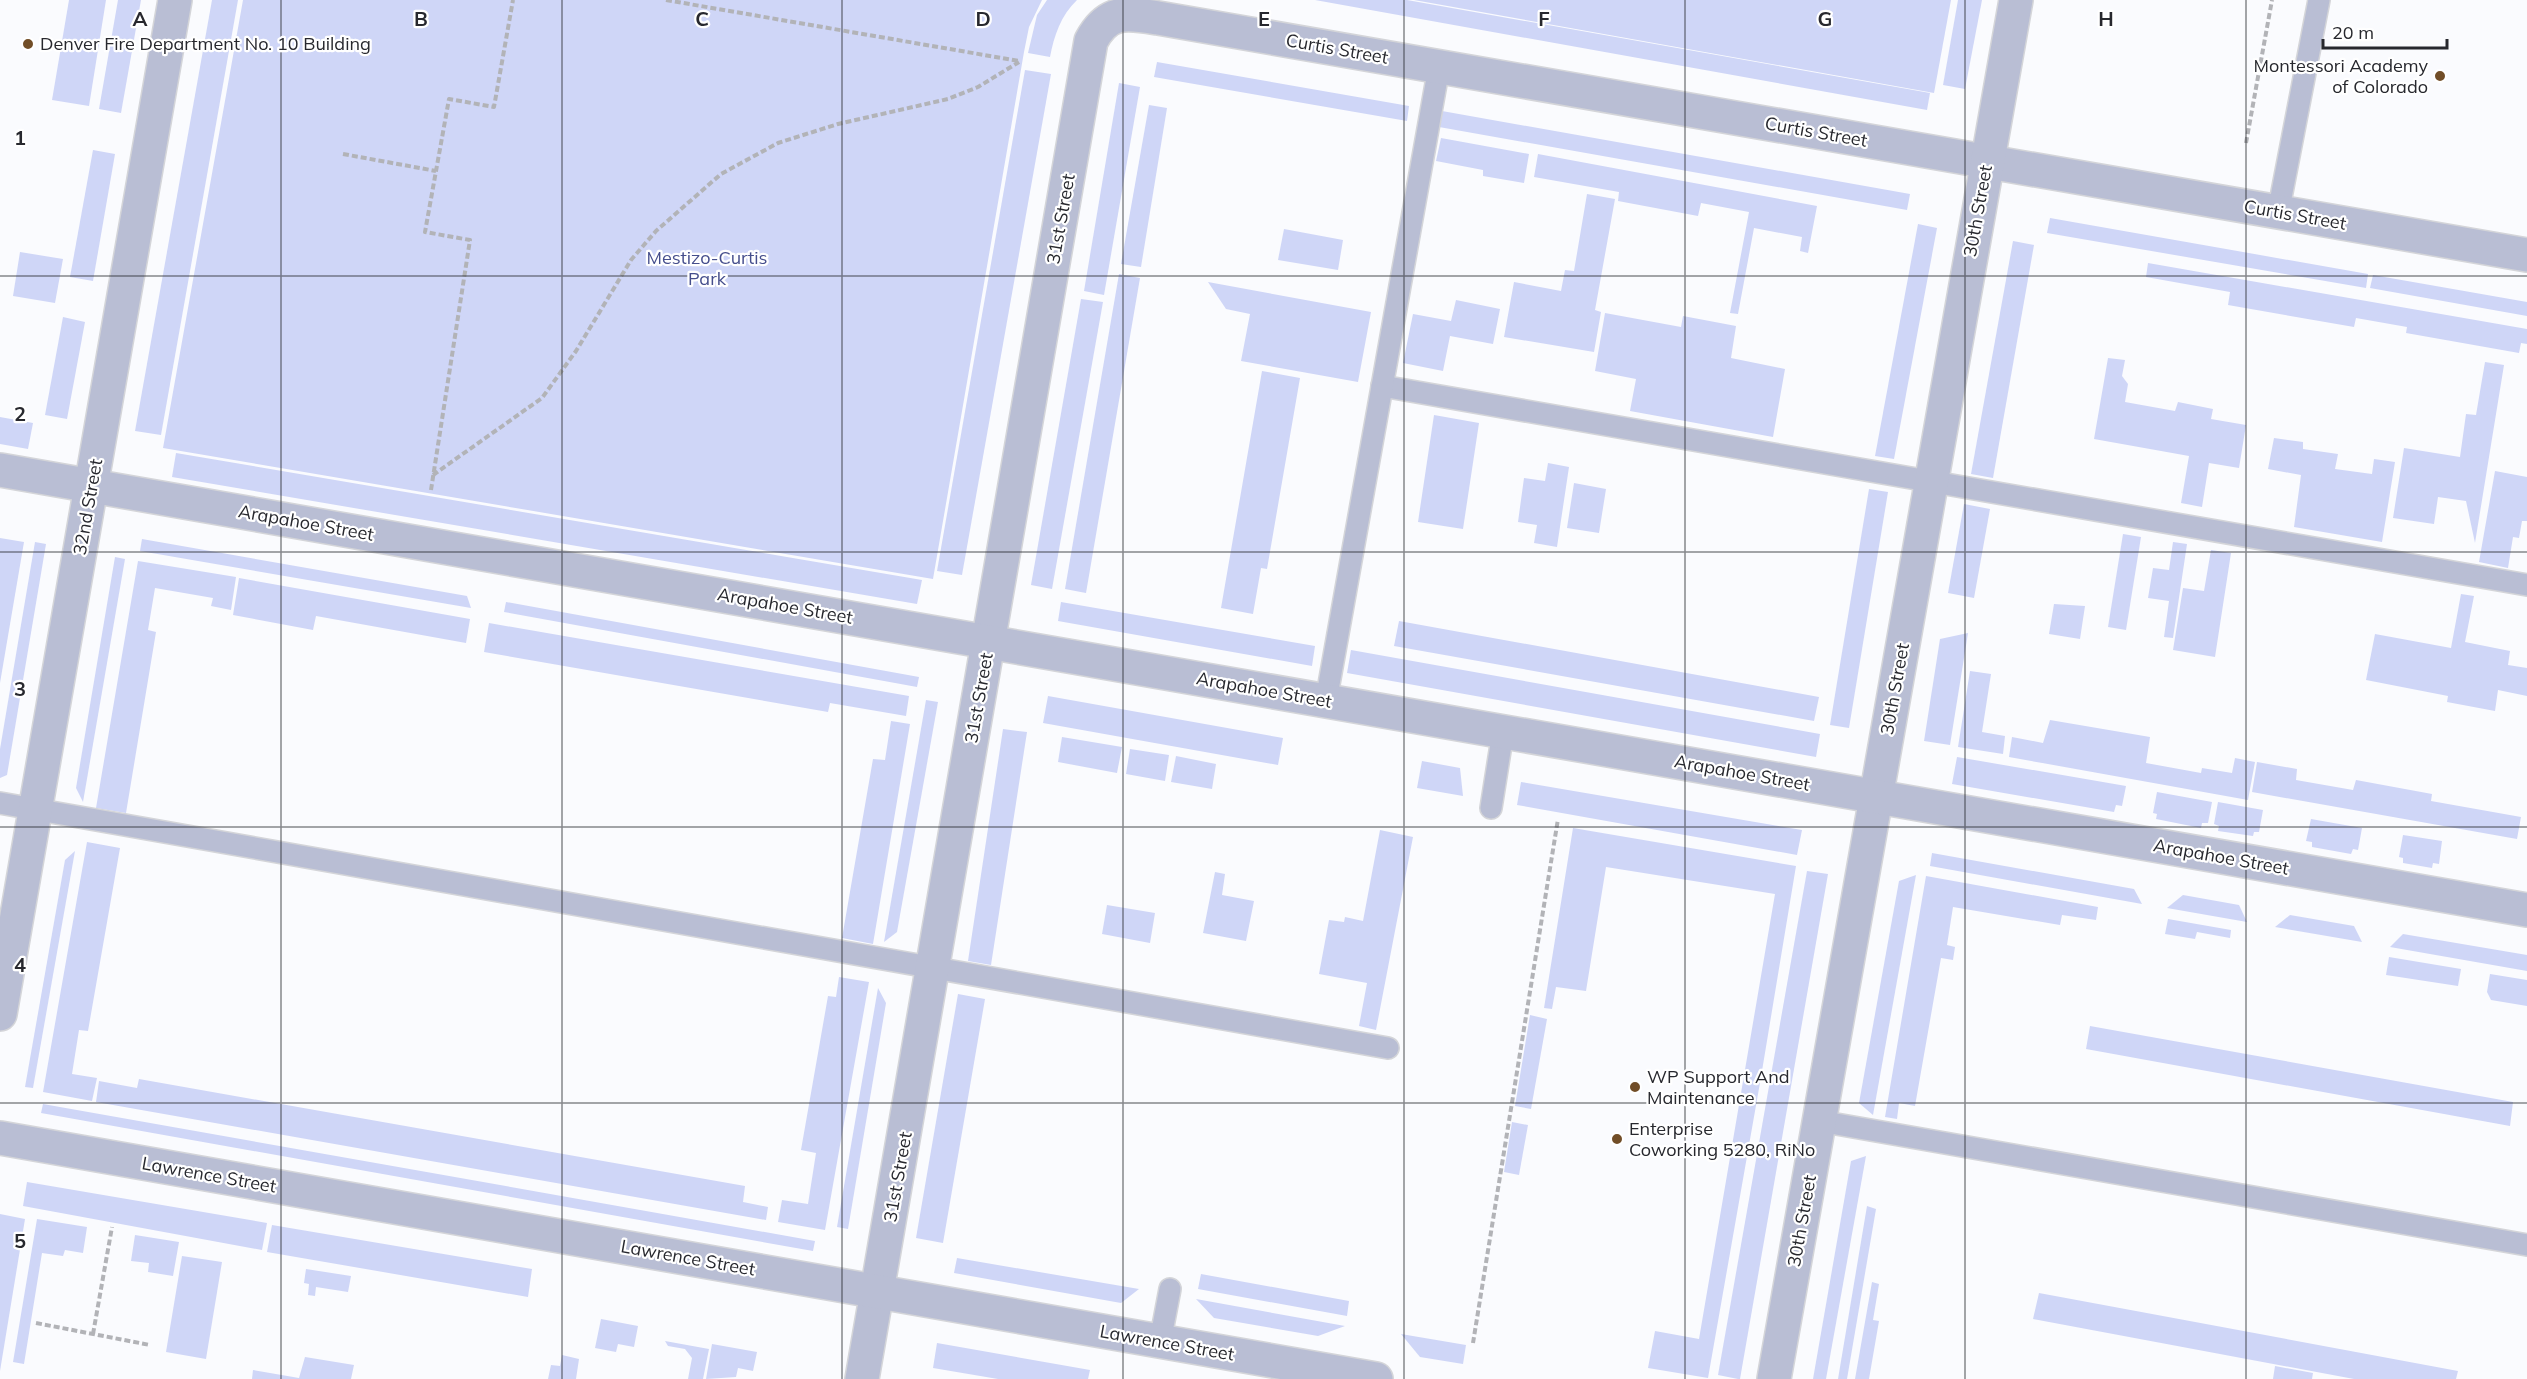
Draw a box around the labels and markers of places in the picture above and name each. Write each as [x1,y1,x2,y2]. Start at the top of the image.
place label: Denver Fire Department No. 10 Building [40,32,371,55]
marker: Denver Fire Department No. 10 Building [21,37,35,51]
place label: Montessori Academy of Colorado [2253,54,2428,98]
marker: Montessori Academy of Colorado [2433,69,2447,83]
place label: WP Support And Maintenance [1647,1065,1790,1109]
marker: WP Support And Maintenance [1628,1080,1642,1094]
place label: Enterprise Coworking 5280, RiNo [1629,1117,1815,1161]
marker: Enterprise Coworking 5280, RiNo [1610,1132,1624,1146]

